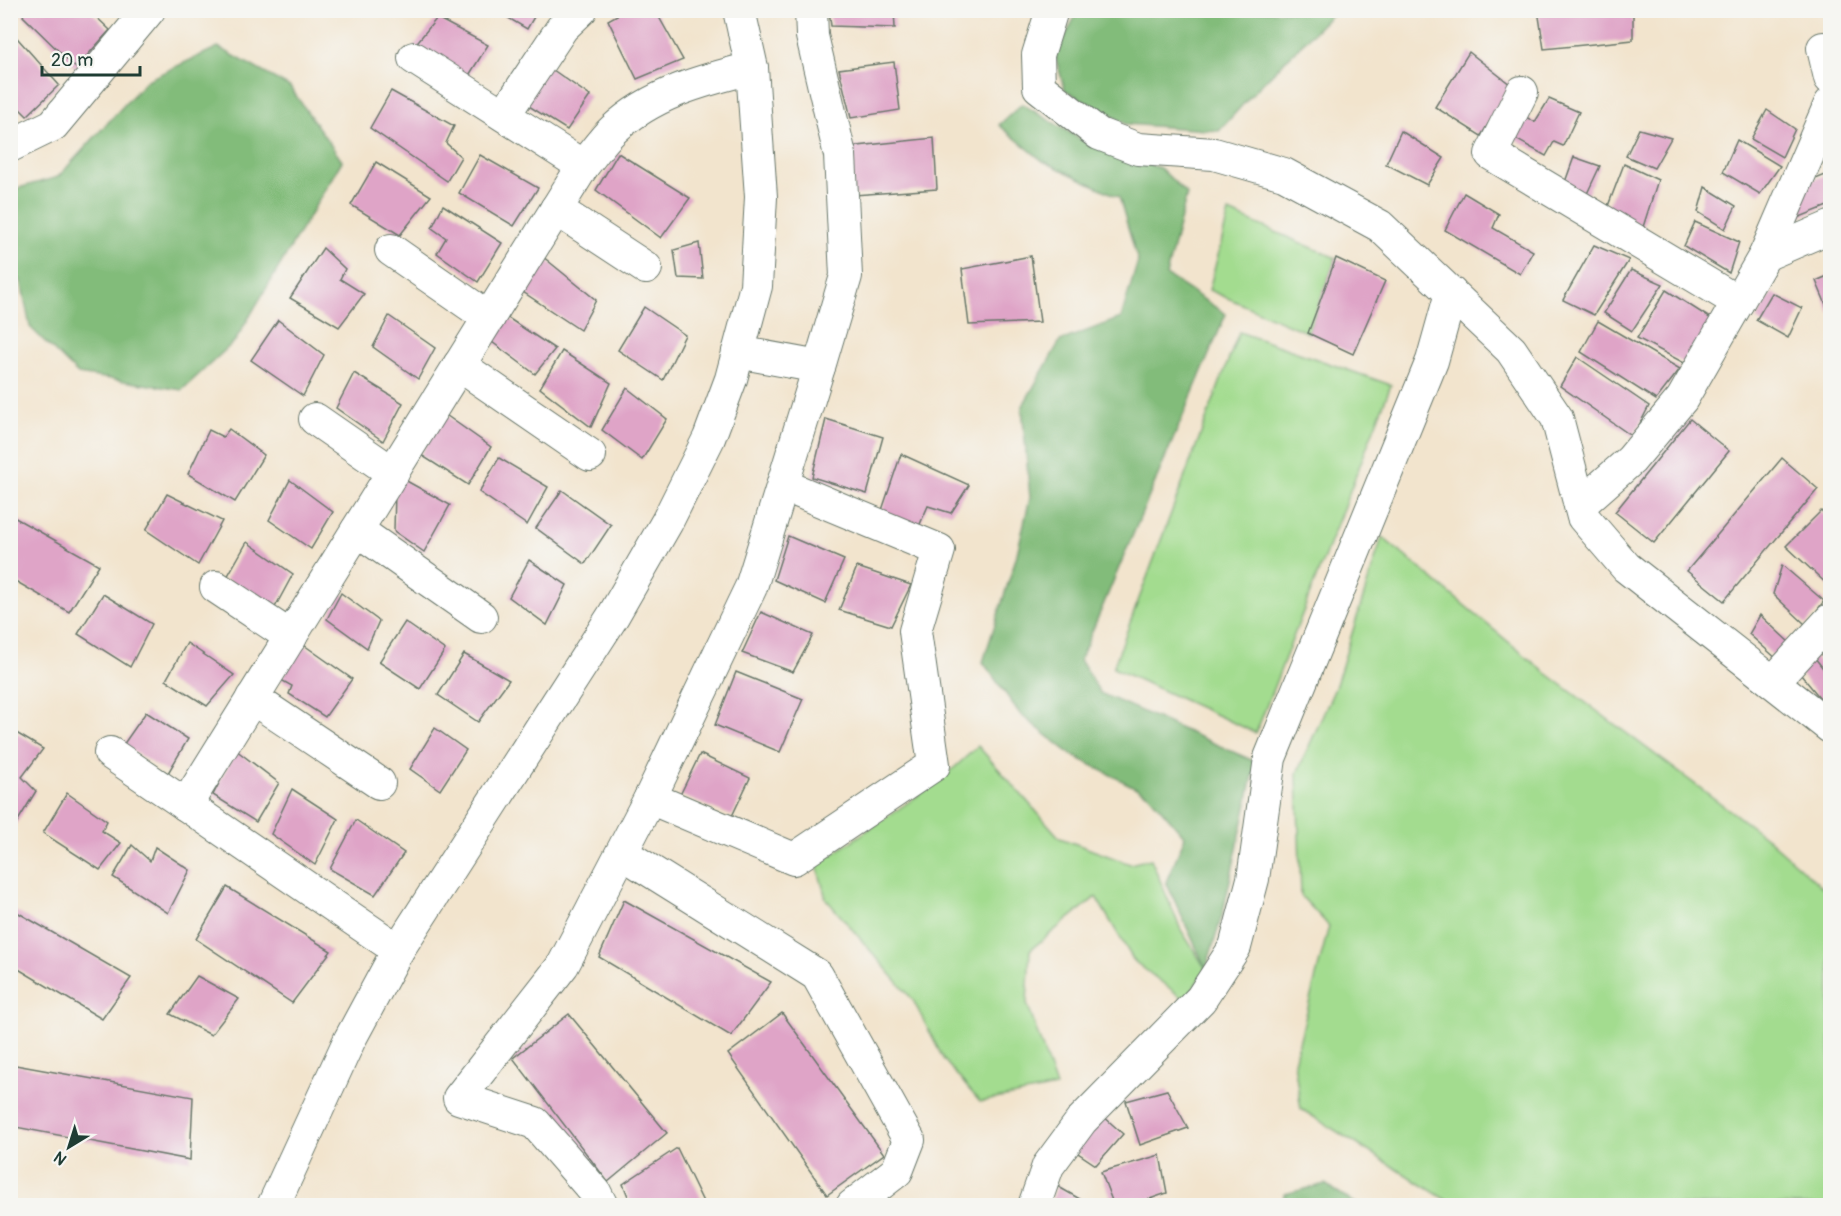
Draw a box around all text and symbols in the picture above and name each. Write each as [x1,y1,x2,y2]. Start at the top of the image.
scale bar [42,39,140,77]
text: 20 m [51,49,93,72]
north arrow [39,1117,99,1177]
text: N [50,1147,71,1169]

